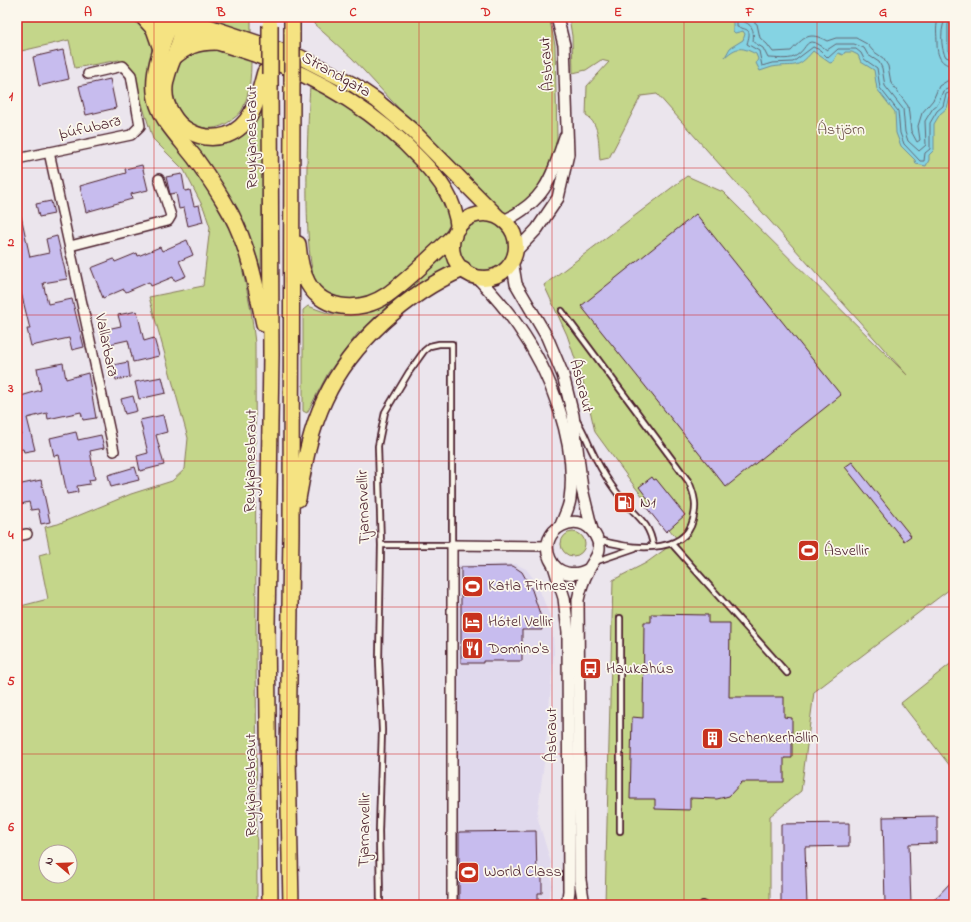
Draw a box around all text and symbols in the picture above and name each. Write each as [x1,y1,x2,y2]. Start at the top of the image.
text: A [84,3,92,22]
text: B [216,3,226,22]
text: C [349,3,357,22]
text: D [480,3,491,22]
text: E [614,3,622,22]
text: F [745,3,755,22]
text: G [879,3,887,22]
street label: Ásbraut [533,35,561,92]
street label: Strandgata [297,46,375,104]
street label: Reykjanesbraut [240,85,264,189]
text: 1 [9,87,14,106]
street label: Þúfubarð [57,109,123,147]
park label: Ástjörn [817,118,865,142]
text: 2 [7,233,15,252]
street label: Vallarbarð [87,310,124,379]
street label: Ásbraut [562,357,600,416]
text: 3 [7,379,14,398]
street label: Reykjanesbraut [238,408,264,513]
street label: Tjarnarvellir [351,469,377,545]
fuel station icon: N1 [611,490,637,516]
place label: N1 [640,491,656,515]
text: 4 [7,526,14,545]
sports icon: Ásvellir [795,538,821,564]
place label: Ásvellir [824,539,869,563]
sports icon: Katla Fitness [460,573,486,599]
place label: Katla Fitness [488,574,575,598]
hotel icon: Hótel Vellir [459,609,485,635]
place label: Hótel Vellir [488,610,553,634]
restaurant icon: Domino's [459,636,485,662]
place label: Domino's [487,637,549,661]
bus stop icon: Haukahús [577,656,603,682]
place label: Haukahús [606,657,674,681]
text: 5 [7,672,15,691]
street label: Ásbraut [540,707,564,762]
building icon: Schenkerhöllin [699,725,725,751]
place label: Schenkerhöllin [728,726,819,750]
street label: Reykjanesbraut [239,733,263,837]
street label: Tjarnarvellir [352,793,378,867]
text: 6 [7,818,14,837]
north arrow [38,844,78,884]
text: N [41,855,58,867]
sports icon: World Class [456,859,482,885]
place label: World Class [484,860,562,884]

